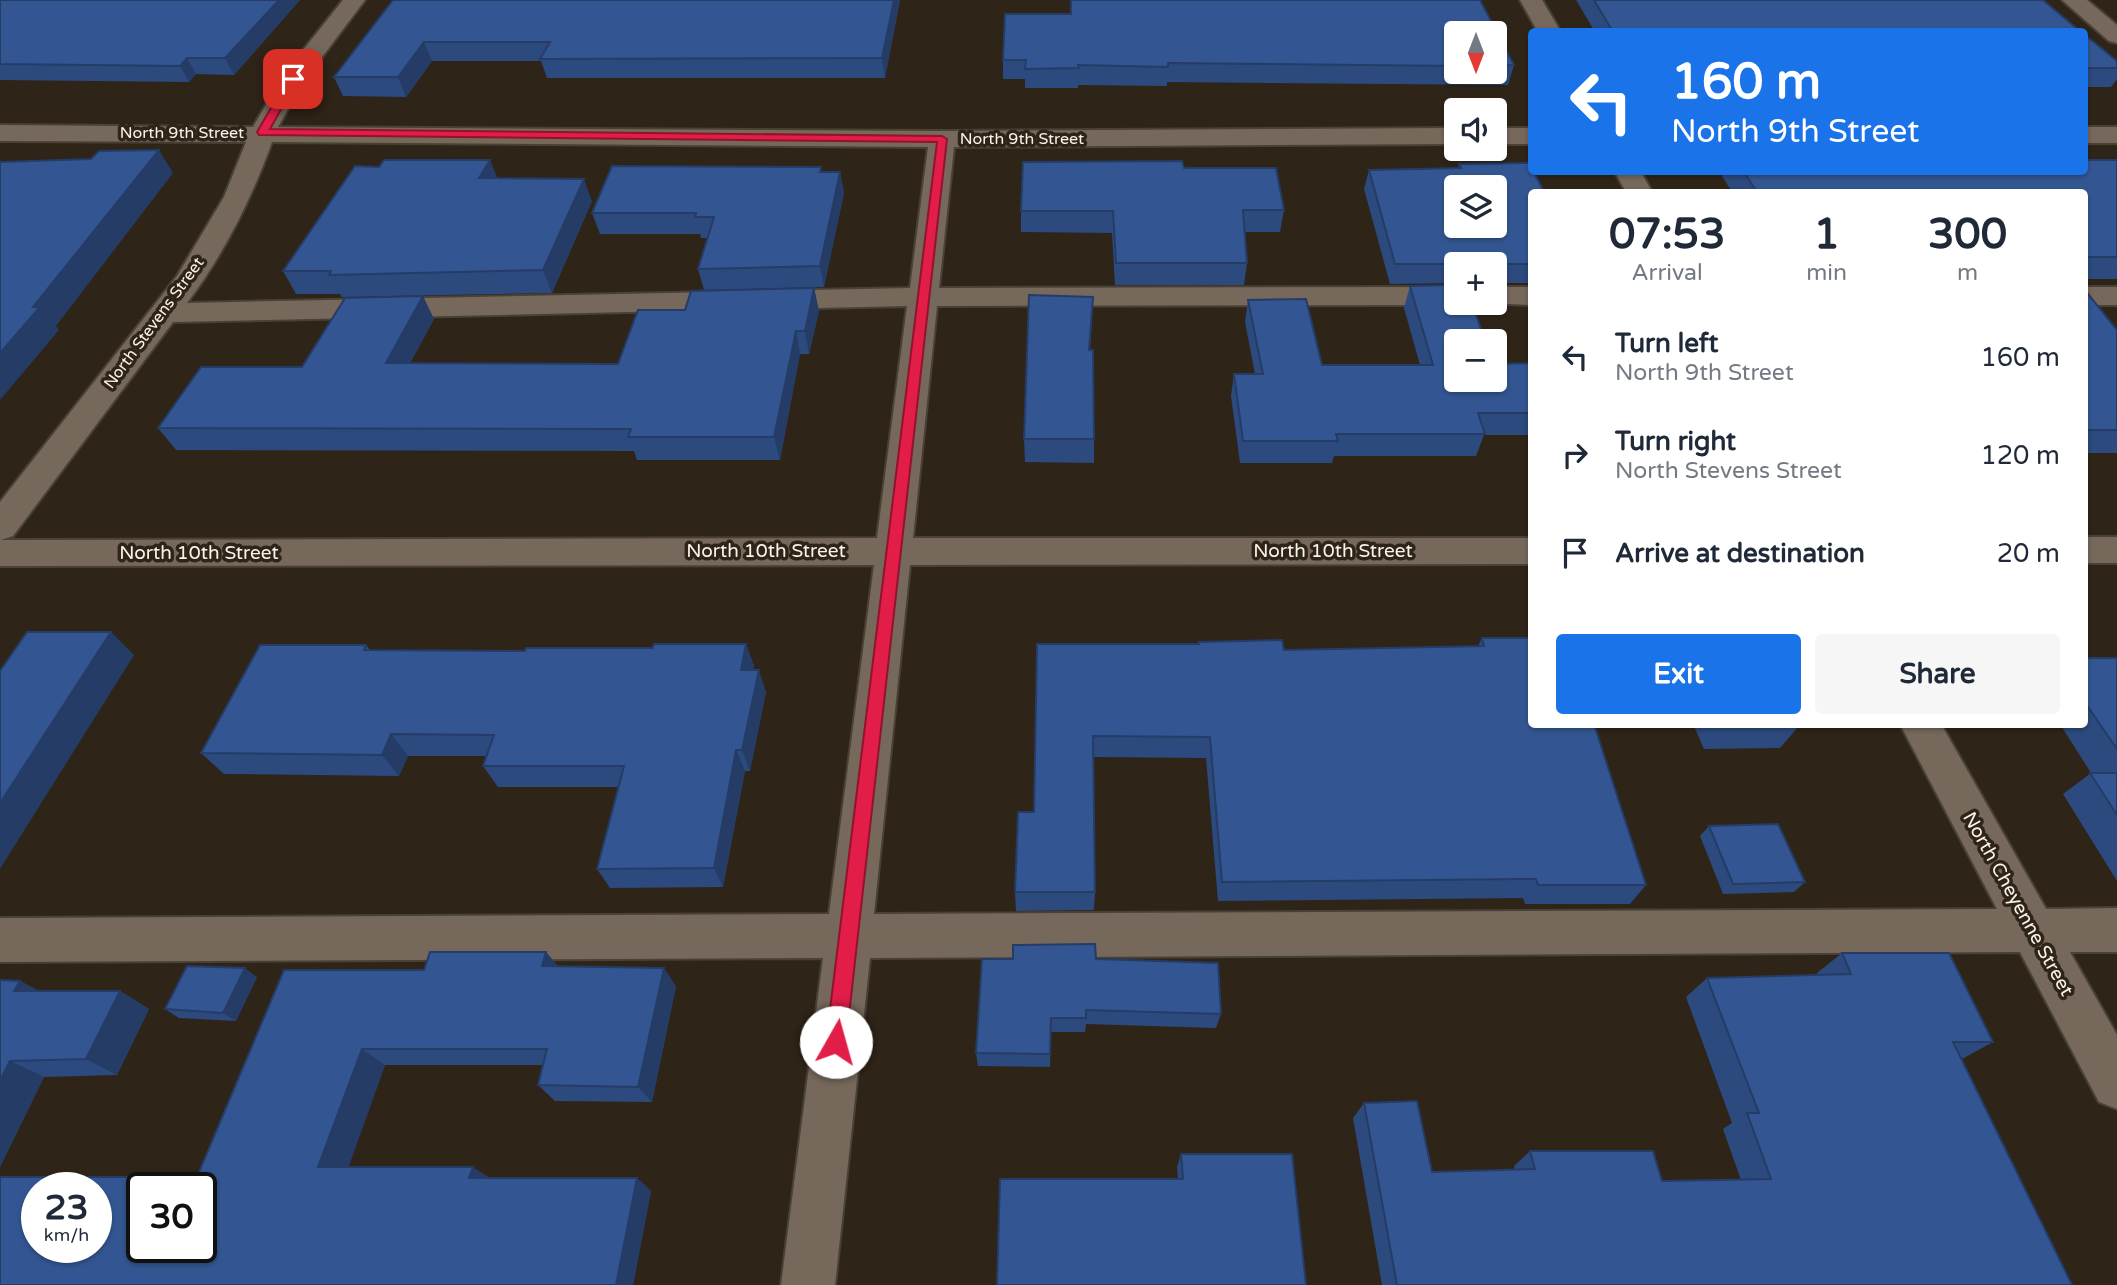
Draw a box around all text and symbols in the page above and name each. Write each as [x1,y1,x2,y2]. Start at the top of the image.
north arrow [1444,21,1507,84]
map controls [1444,21,1507,392]
pin [263,49,323,109]
text: 160 m [1671,53,1821,112]
icon: left [1556,56,1647,147]
icon: arrive [274,60,312,98]
button: sound [1444,98,1507,161]
text: North 9th Street [1671,113,1920,151]
street label: North 9th Street [120,123,244,143]
street label: North 9th Street [960,129,1084,149]
button: layers [1444,175,1507,238]
text: 07:53 [1609,209,1725,260]
text: 1 [1813,209,1840,260]
text: 300 [1928,209,2007,260]
button: + [1444,252,1507,315]
street label: North Stevens Street [100,253,208,393]
text: Arrival [1632,259,1703,287]
text: min [1806,259,1847,287]
text: m [1957,259,1978,287]
text: Turn left [1615,328,1718,359]
button: − [1444,329,1507,392]
icon: left [1556,338,1594,376]
text: 160 m [1980,342,2060,373]
text: North 9th Street [1615,359,1794,387]
text: Turn right [1615,426,1736,457]
icon: right [1556,436,1594,474]
text: 120 m [1980,440,2060,471]
text: North Stevens Street [1615,457,1842,485]
icon: arrive [1556,534,1594,572]
text: Arrive at destination [1615,538,1865,569]
text: 20 m [1997,538,2060,569]
street label: North 10th Street [686,540,846,562]
street label: North 10th Street [1253,540,1413,562]
street label: North 10th Street [119,542,279,564]
button: Exit [1556,634,1801,714]
button: Share [1815,634,2060,714]
street label: North Cheyenne Street [1958,808,2078,1000]
position arrow [799,1005,873,1079]
speed limit sign: 30 [126,1172,217,1263]
text: 23 [45,1187,88,1229]
text: km/h [44,1224,89,1246]

